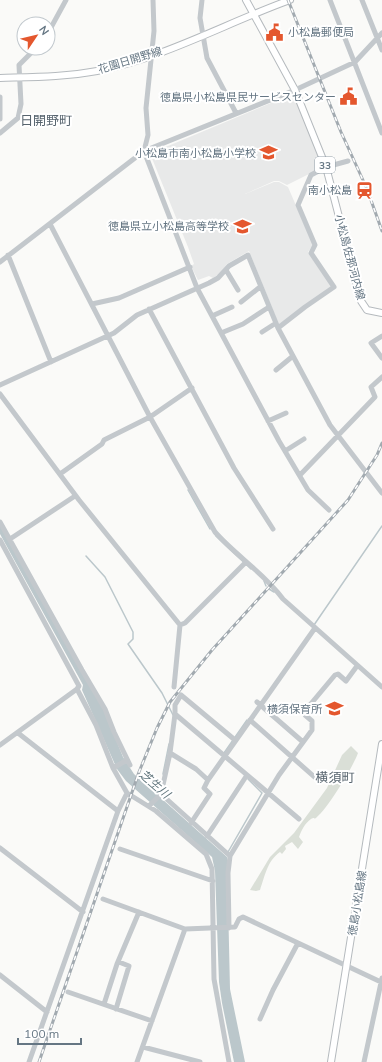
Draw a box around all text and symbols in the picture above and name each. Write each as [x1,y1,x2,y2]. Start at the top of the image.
north arrow [16,16,56,56]
public building icon: 小松島郵便局 [265,22,285,42]
text: N [36,23,52,38]
place label: 小松島郵便局 [288,25,354,39]
street label: 花園日開野線 [96,44,164,76]
public building icon: 徳島県小松島県民サービスセンター [339,87,359,107]
place label: 徳島県小松島県民サービスセンター [160,90,336,104]
district label: 日開野町 [20,112,72,128]
school or university icon: 小松島市南小松島小学校 [259,143,279,163]
place label: 小松島市南小松島小学校 [135,146,256,160]
road number: 33 [315,157,335,173]
station icon: 南小松島 [355,180,375,200]
place label: 南小松島 [308,183,352,197]
street label: 小松島佐那河内線 [332,213,368,301]
school or university icon: 徳島県立小松島高等学校 [232,216,252,236]
place label: 徳島県立小松島高等学校 [108,219,229,233]
school or university icon: 横須保育所 [325,699,345,719]
place label: 横須保育所 [267,702,323,716]
water label: 芝生川 [136,767,175,803]
district label: 横須町 [315,769,355,785]
street label: 徳島小松島線 [345,869,369,937]
scale bar [18,1020,81,1046]
text: 100 m [24,1026,59,1041]

